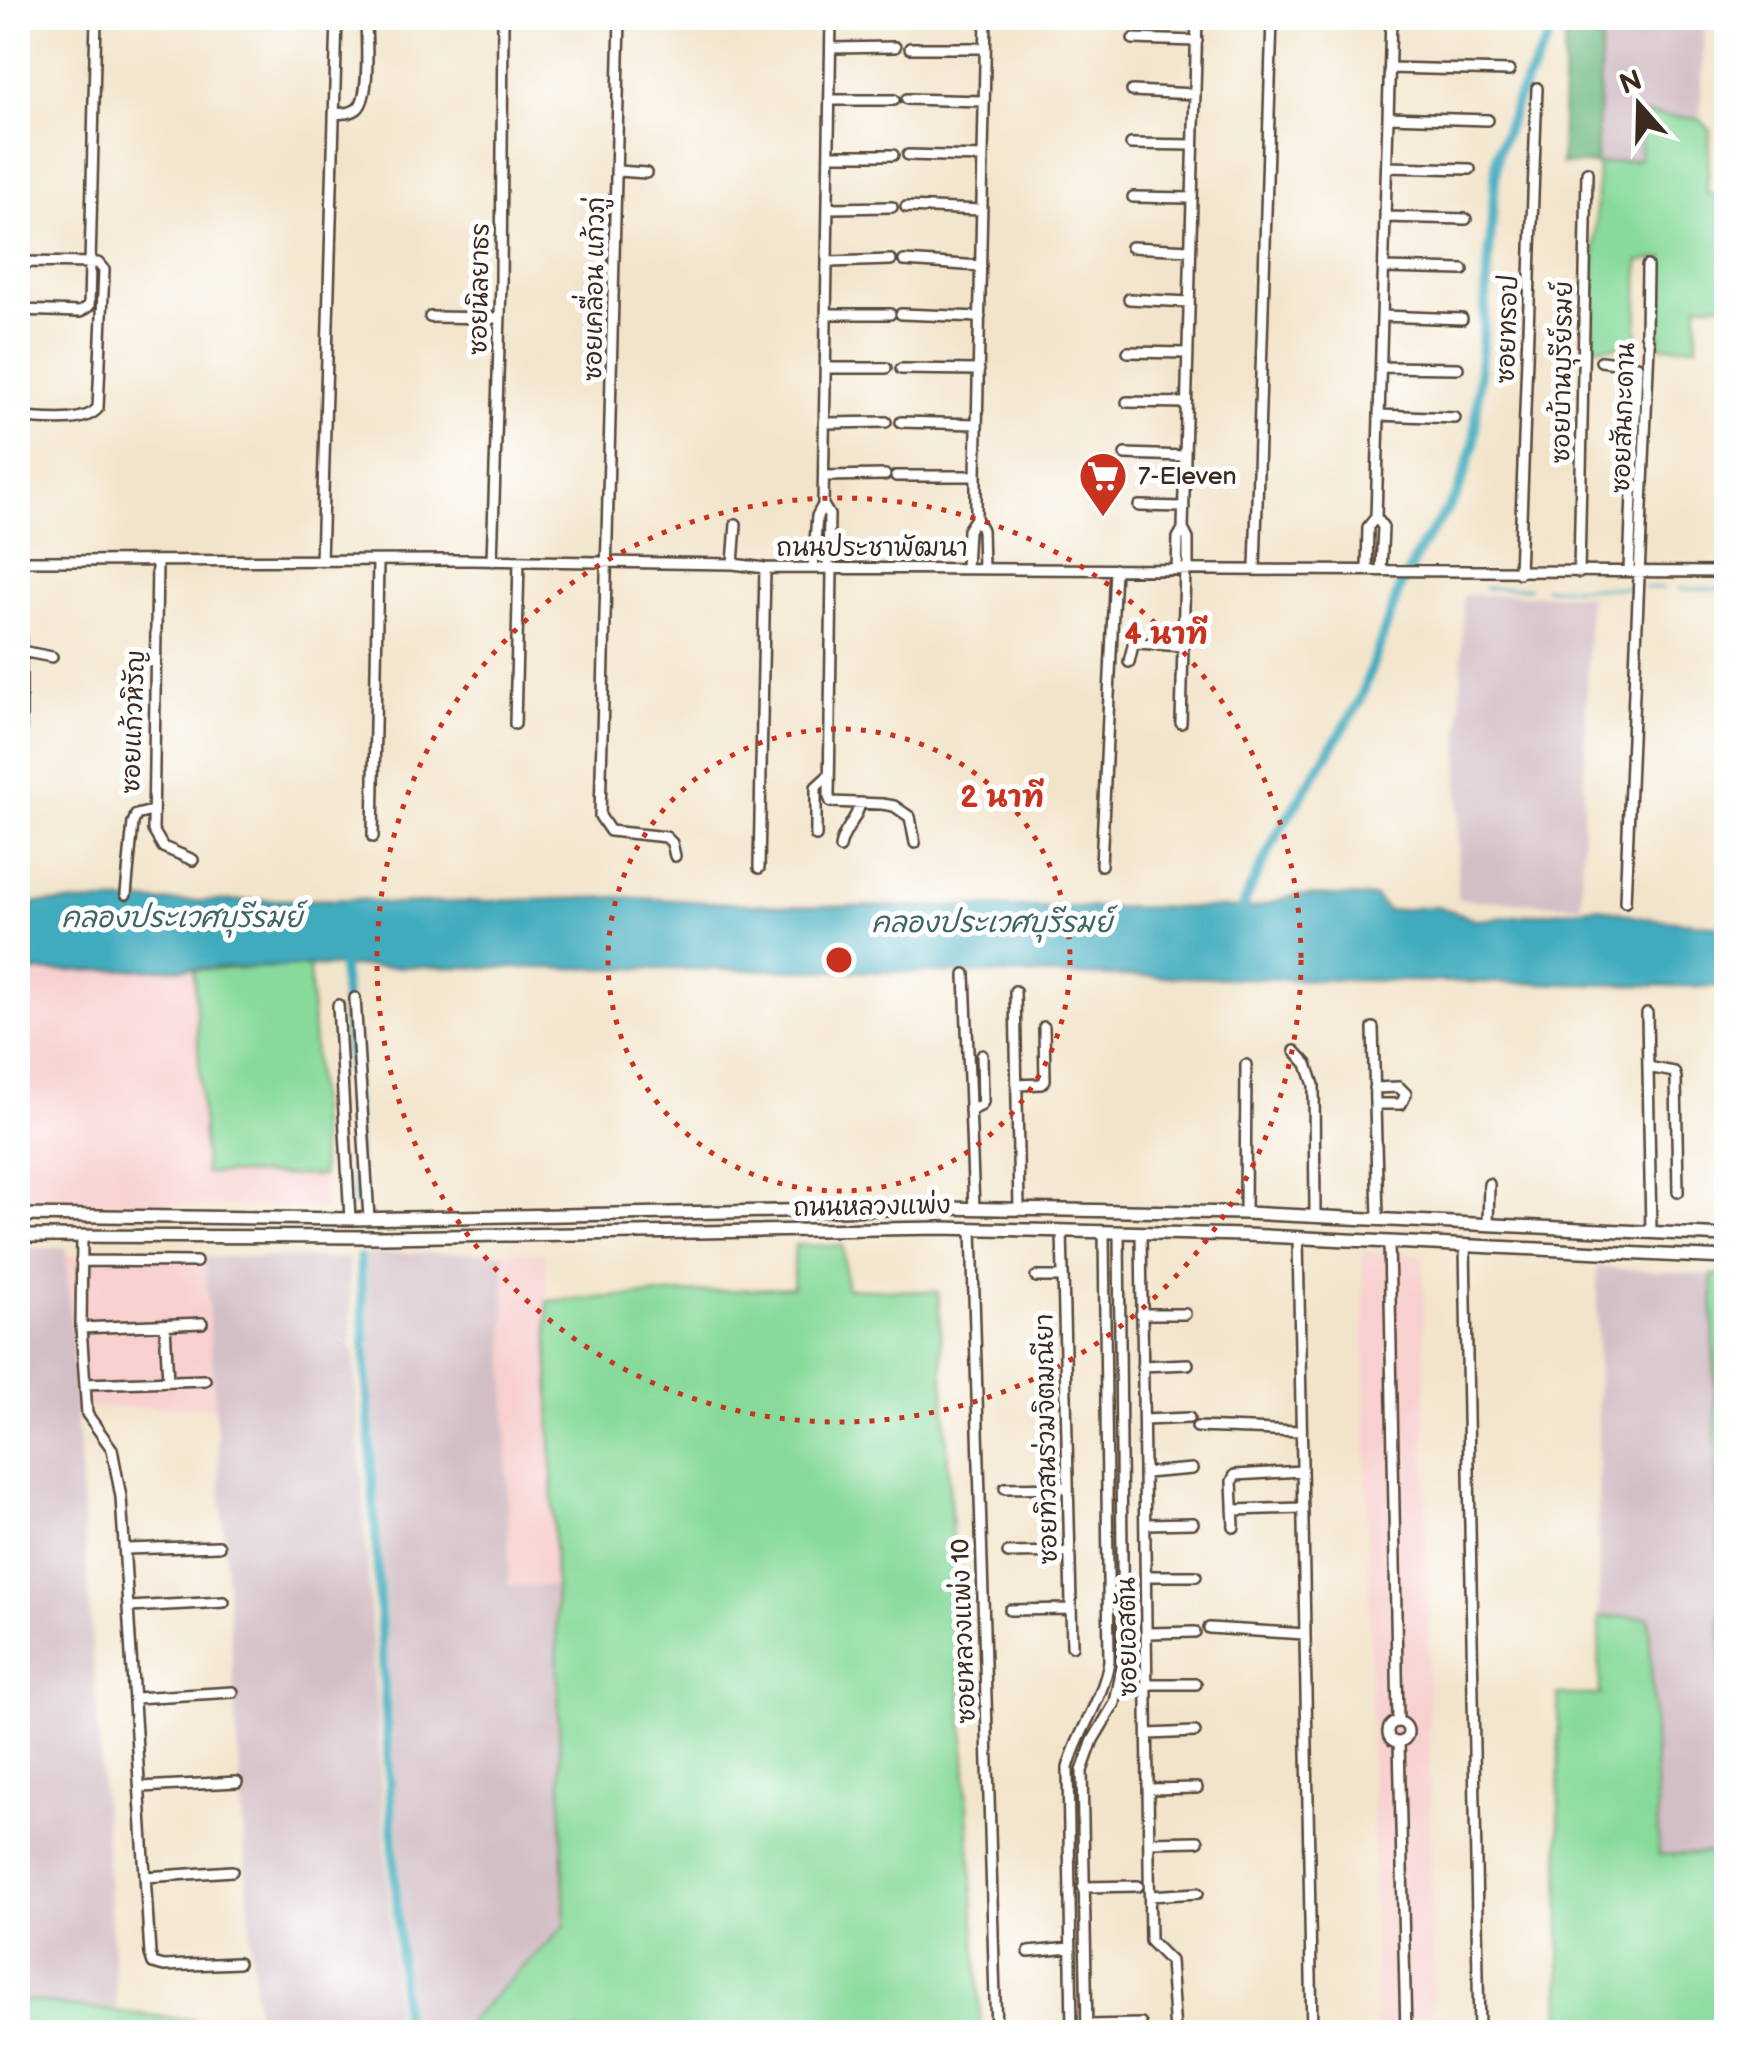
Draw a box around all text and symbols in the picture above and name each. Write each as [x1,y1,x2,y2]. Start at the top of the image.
north arrow [1589,55,1689,155]
text: N [1615,64,1646,102]
street label: ซอยเคลื่อน แก้วภู่ [569,196,614,381]
street label: ซอยนิลยาธร [462,223,497,355]
street label: ซอยทรอป [1491,274,1525,384]
street label: ซอยบ้านบุรีย์รมย์ [1544,280,1582,464]
street label: ซอยสันกะดาน [1606,342,1642,494]
supermarket icon: 7-Eleven [1077,450,1129,518]
place label: 7-Eleven [1138,461,1237,492]
street label: ถนนประชาพัฒนา [776,533,968,564]
text: 4 นาที [1124,615,1208,653]
street label: ซอยแก้วหิรัญ [114,650,152,794]
text: 2 นาที [960,778,1044,816]
water label: คลองประเวศบุรีรมย์ [62,899,308,938]
water label: คลองประเวศบุรีรมย์ [872,904,1118,943]
centre of rings [821,942,857,978]
street label: ถนนหลวงแพ่ง [793,1189,951,1224]
street label: ซอยทิวสนร่วมจิตมณียา [1028,1313,1065,1565]
street label: ซอยหลวงแพ่ง 10 [944,1538,983,1724]
street label: ซอยเอสตัน [1111,1577,1145,1697]

